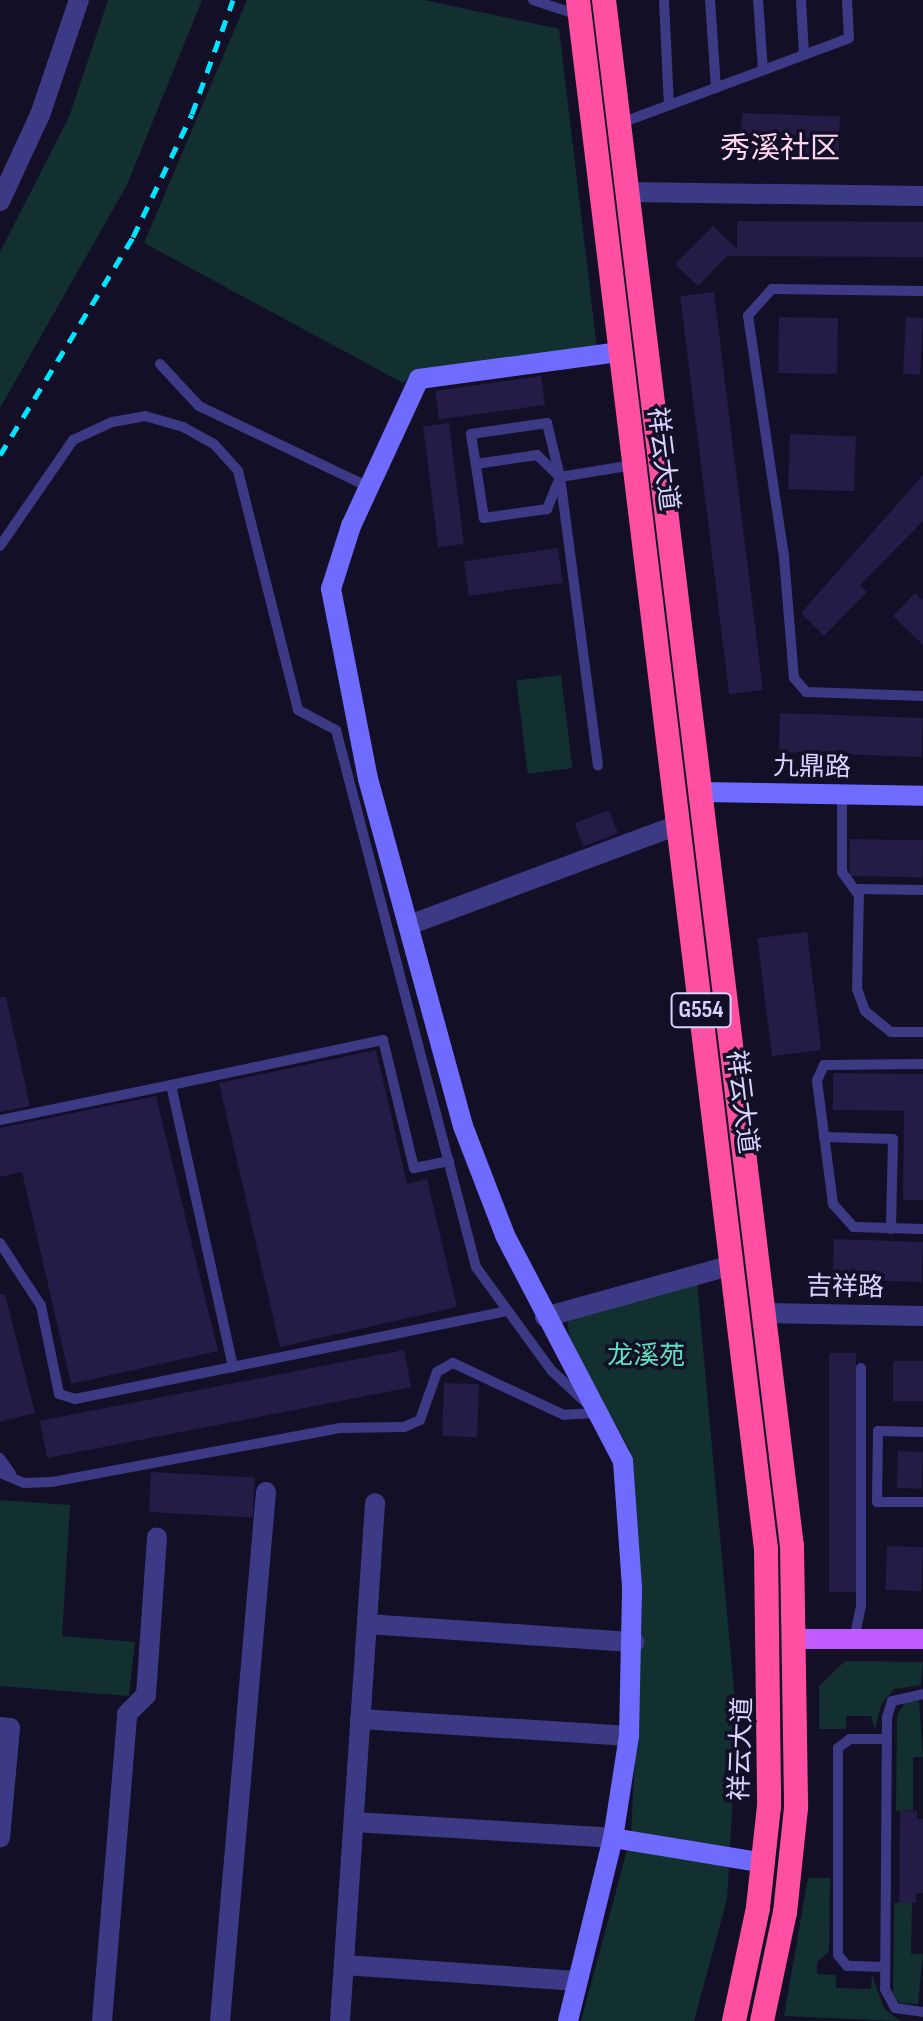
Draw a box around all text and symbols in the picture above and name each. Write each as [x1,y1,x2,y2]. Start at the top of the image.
district label: 秀溪社区 [720,131,840,167]
street label: 祥云大道 [640,405,684,513]
street label: 九鼎路 [773,752,851,784]
road number: G554 [669,990,733,1030]
street label: 祥云大道 [719,1048,763,1156]
street label: 吉祥路 [806,1272,884,1304]
park label: 龙溪苑 [607,1341,685,1373]
street label: 祥云大道 [725,1696,759,1802]

